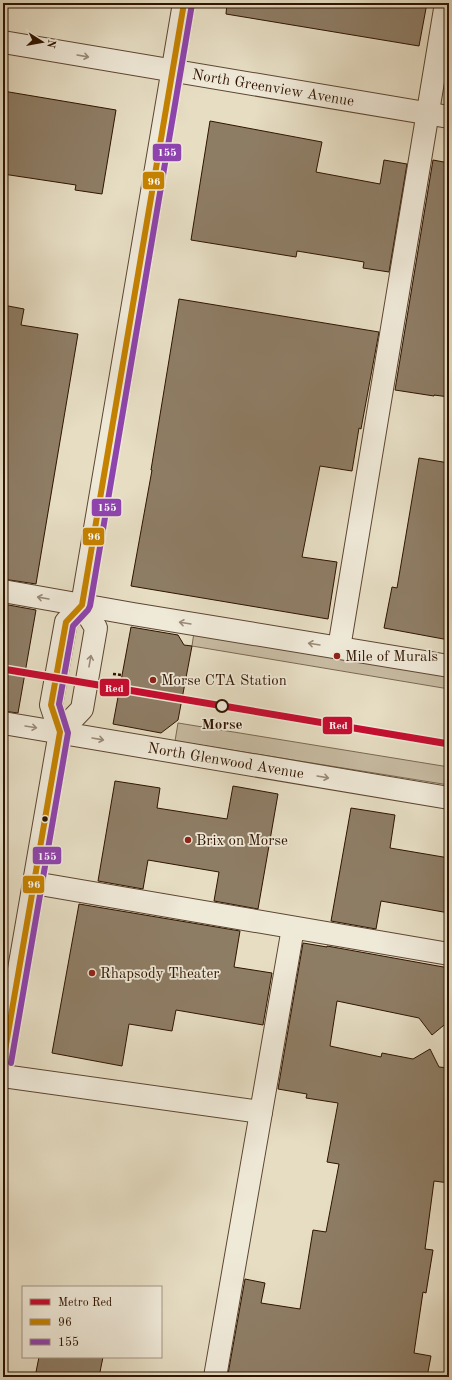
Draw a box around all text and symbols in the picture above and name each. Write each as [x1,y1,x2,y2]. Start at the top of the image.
north arrow [22,22,62,62]
text: N [44,38,57,49]
one-way arrow [76,52,89,60]
street label: North Greenview Avenue [191,68,355,110]
line badge: 155 [152,143,182,162]
text: 155 [157,148,177,159]
line badge: 96 [142,171,165,190]
text: 96 [148,177,160,188]
line badge: 155 [91,498,122,517]
text: 155 [97,503,117,514]
line badge: 96 [82,527,105,546]
text: 96 [88,532,100,543]
one-way arrow [37,594,50,602]
one-way arrow [179,619,192,627]
one-way arrow [308,640,321,648]
place label: Mile of Murals [345,650,438,665]
marker: Mile of Murals [332,651,342,661]
one-way arrow [86,655,94,668]
place label: Morse CTA Station [161,674,287,689]
marker: Morse CTA Station [148,675,158,685]
line badge: Red [99,678,130,697]
text: Red [104,684,124,695]
marker: Morse [215,699,229,713]
line badge: Red [322,716,353,735]
place label: Morse [202,718,242,733]
text: Red [328,721,348,732]
one-way arrow [24,724,37,732]
one-way arrow [91,735,104,743]
street label: North Glenwood Avenue [146,741,305,782]
one-way arrow [316,773,329,781]
unlabelled marker [40,814,50,824]
place label: Brix on Morse [196,834,288,849]
marker: Brix on Morse [183,835,193,845]
line badge: 155 [32,846,62,865]
text: 155 [37,852,57,863]
line badge: 96 [22,875,45,894]
text: 96 [28,880,40,891]
place label: Rhapsody Theater [100,967,220,982]
marker: Rhapsody Theater [87,968,97,978]
legend [22,1286,162,1358]
text: Metro Red [58,1297,112,1309]
text: 96 [58,1317,72,1329]
text: 155 [58,1336,79,1349]

